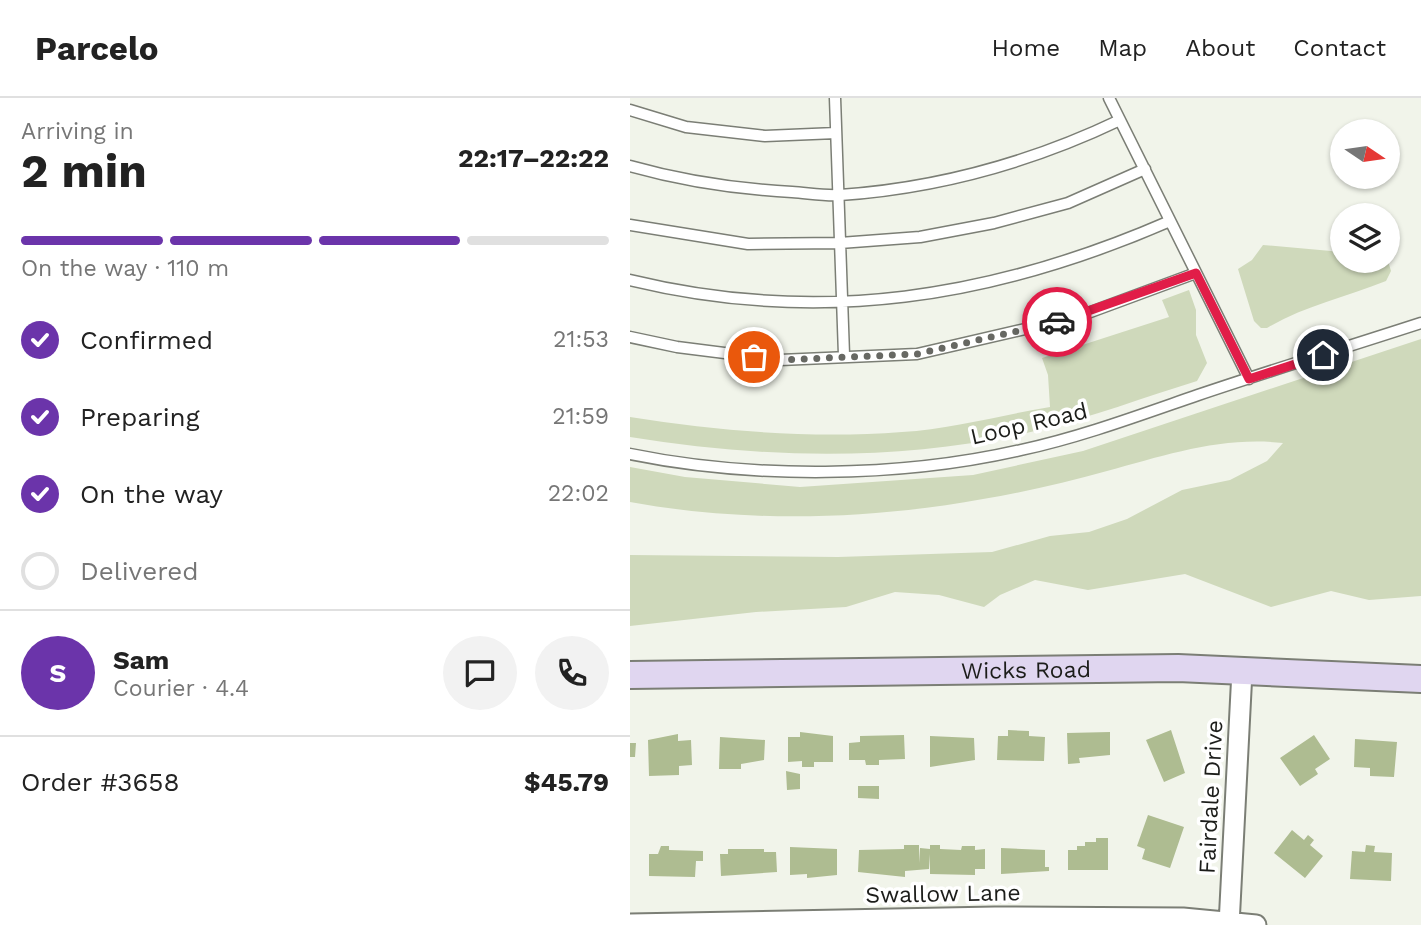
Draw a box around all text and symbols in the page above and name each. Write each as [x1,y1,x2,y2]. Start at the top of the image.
text: Parcelo [35,29,159,68]
text: Home [992,34,1060,62]
text: Map [1098,34,1147,62]
text: About [1185,34,1255,62]
text: Contact [1293,34,1386,62]
text: Arriving in [21,118,134,145]
north arrow [1330,119,1400,189]
map controls [1330,119,1400,273]
text: 22:17–22:22 [458,143,609,173]
text: 2 min [21,144,147,198]
button: layers [1330,203,1400,273]
text: On the way · 110 m [21,255,229,282]
courier [1022,287,1092,357]
icon: car [1038,303,1076,341]
icon: check [21,321,59,359]
text: Confirmed [80,325,213,355]
pin [1293,325,1353,385]
text: 21:53 [553,326,609,353]
pin [724,327,784,387]
icon: home [1304,336,1342,374]
icon: bag [735,338,773,376]
street label: Loop Road [968,397,1090,451]
icon: check [21,398,59,436]
text: Preparing [80,402,200,432]
text: 21:59 [552,403,609,430]
icon: check [21,475,59,513]
text: On the way [80,479,223,509]
text: 22:02 [548,480,609,507]
text: Delivered [80,556,199,586]
button: chat [443,636,517,710]
button: phone [535,636,609,710]
text: Sam [113,645,169,675]
street label: Wicks Road [961,656,1091,684]
text: S [50,658,66,688]
text: Courier · 4.4 [113,675,249,702]
street label: Fairdale Drive [1193,719,1229,875]
text: Order #3658 [21,767,179,797]
text: $45.79 [524,767,609,797]
street label: Swallow Lane [865,879,1021,909]

